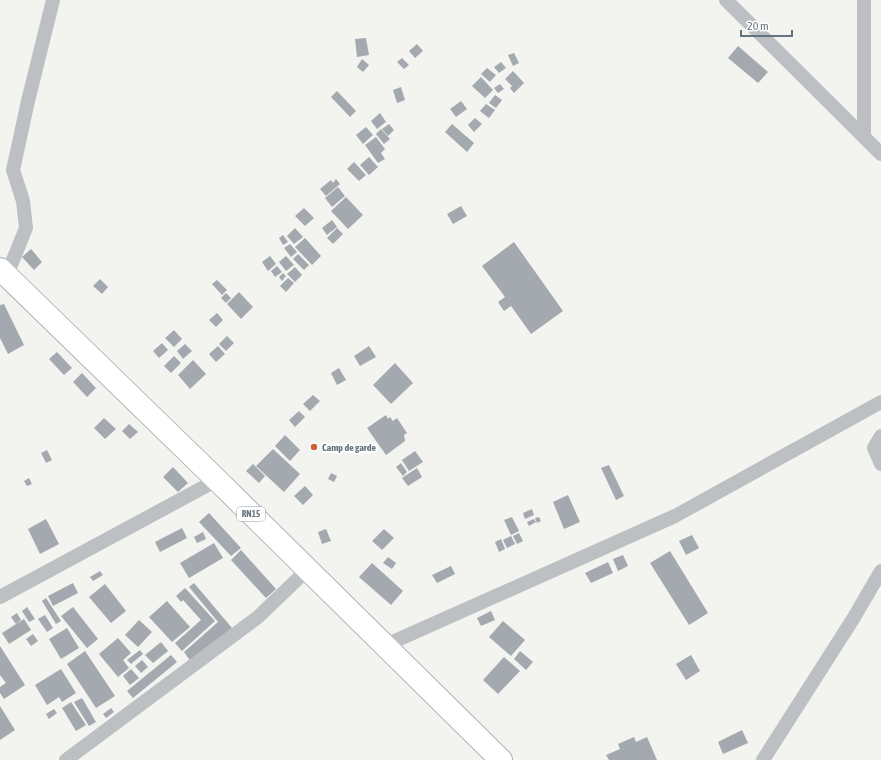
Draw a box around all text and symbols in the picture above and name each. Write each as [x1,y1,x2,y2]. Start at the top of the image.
scale bar [741,12,792,38]
text: 20 m [747,19,769,33]
marker: Camp de garde [309,442,319,452]
place label: Camp de garde [322,442,377,453]
road number: RN15 [237,507,265,521]

